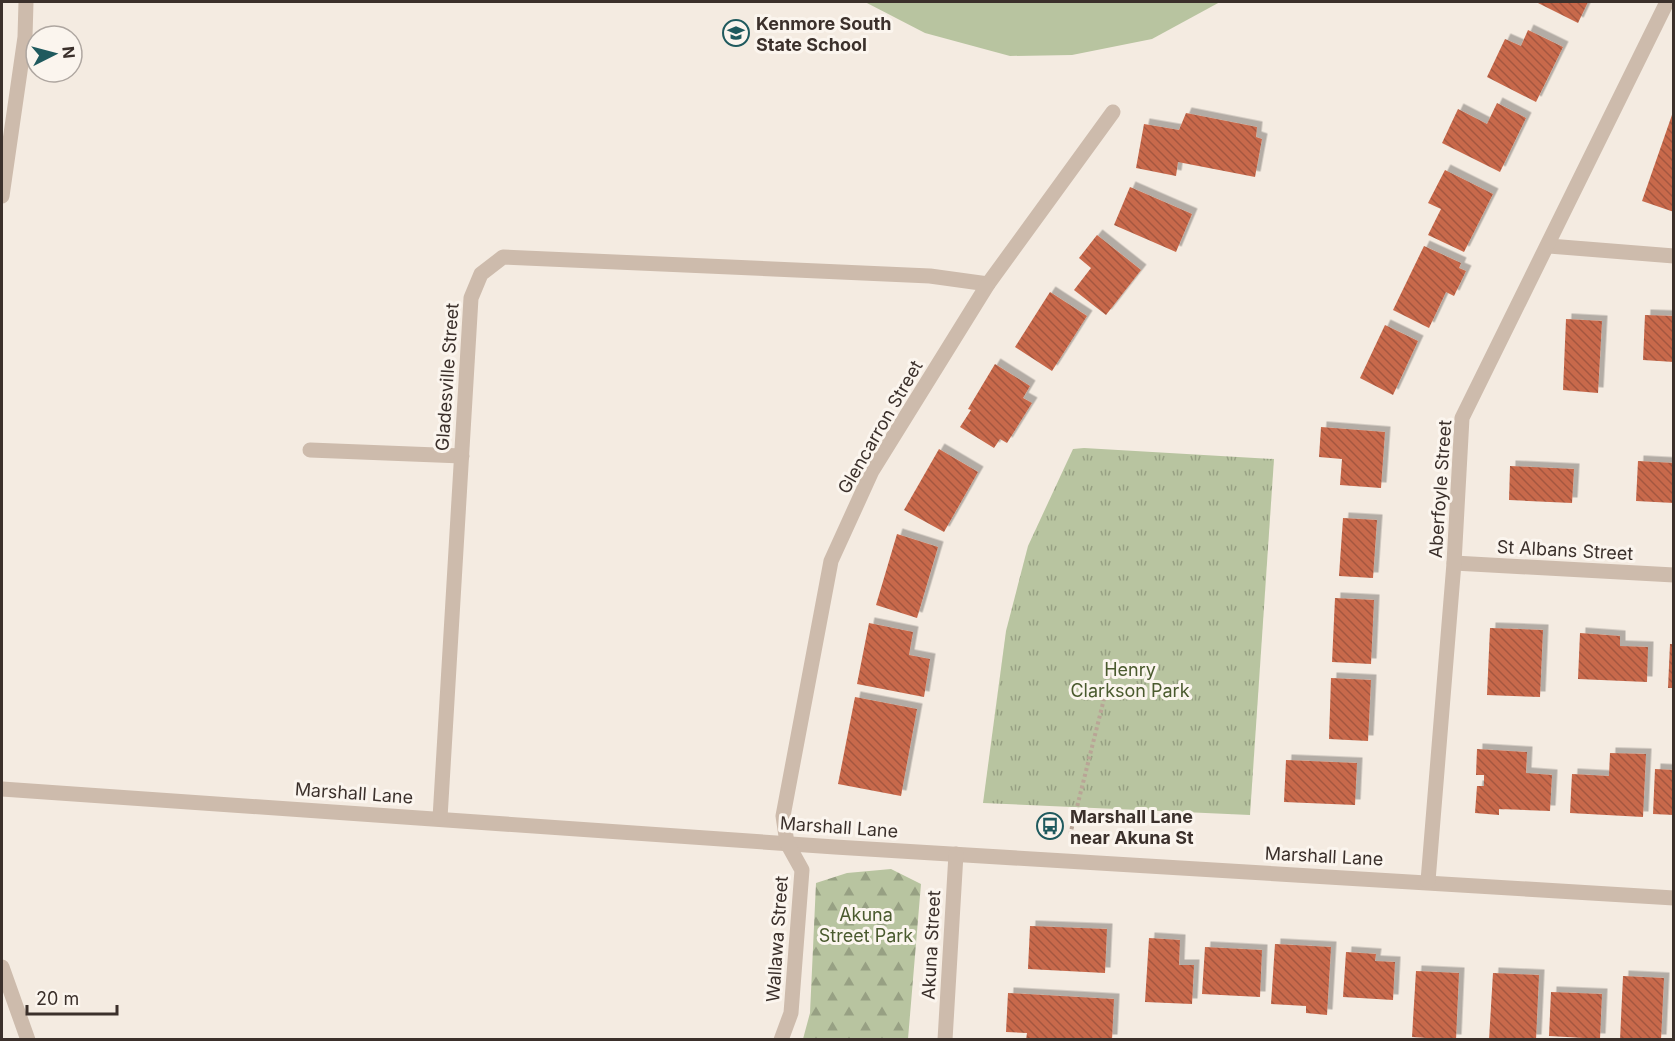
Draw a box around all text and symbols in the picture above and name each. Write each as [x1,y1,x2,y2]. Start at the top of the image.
place label: Kenmore South State School [756,13,891,55]
school or university icon: Kenmore South State School [721,18,751,48]
north arrow [24,24,84,84]
text: N [58,45,80,60]
street label: Gladesville Street [431,302,463,452]
street label: Glencarron Street [833,357,927,497]
street label: Aberfoyle Street [1425,419,1455,559]
street label: St Albans Street [1496,536,1634,564]
park label: Henry Clarkson Park [1070,659,1190,701]
street label: Marshall Lane [294,778,414,808]
place label: Marshall Lane near Akuna St [1070,806,1194,848]
bus stop icon: Marshall Lane near Akuna St [1035,811,1065,841]
street label: Marshall Lane [779,812,899,842]
street label: Marshall Lane [1264,842,1384,870]
street label: Wallawa Street [762,875,792,1003]
street label: Akuna Street [918,890,944,1000]
park label: Akuna Street Park [819,904,913,946]
scale bar [27,978,117,1016]
text: 20 m [36,988,79,1009]

